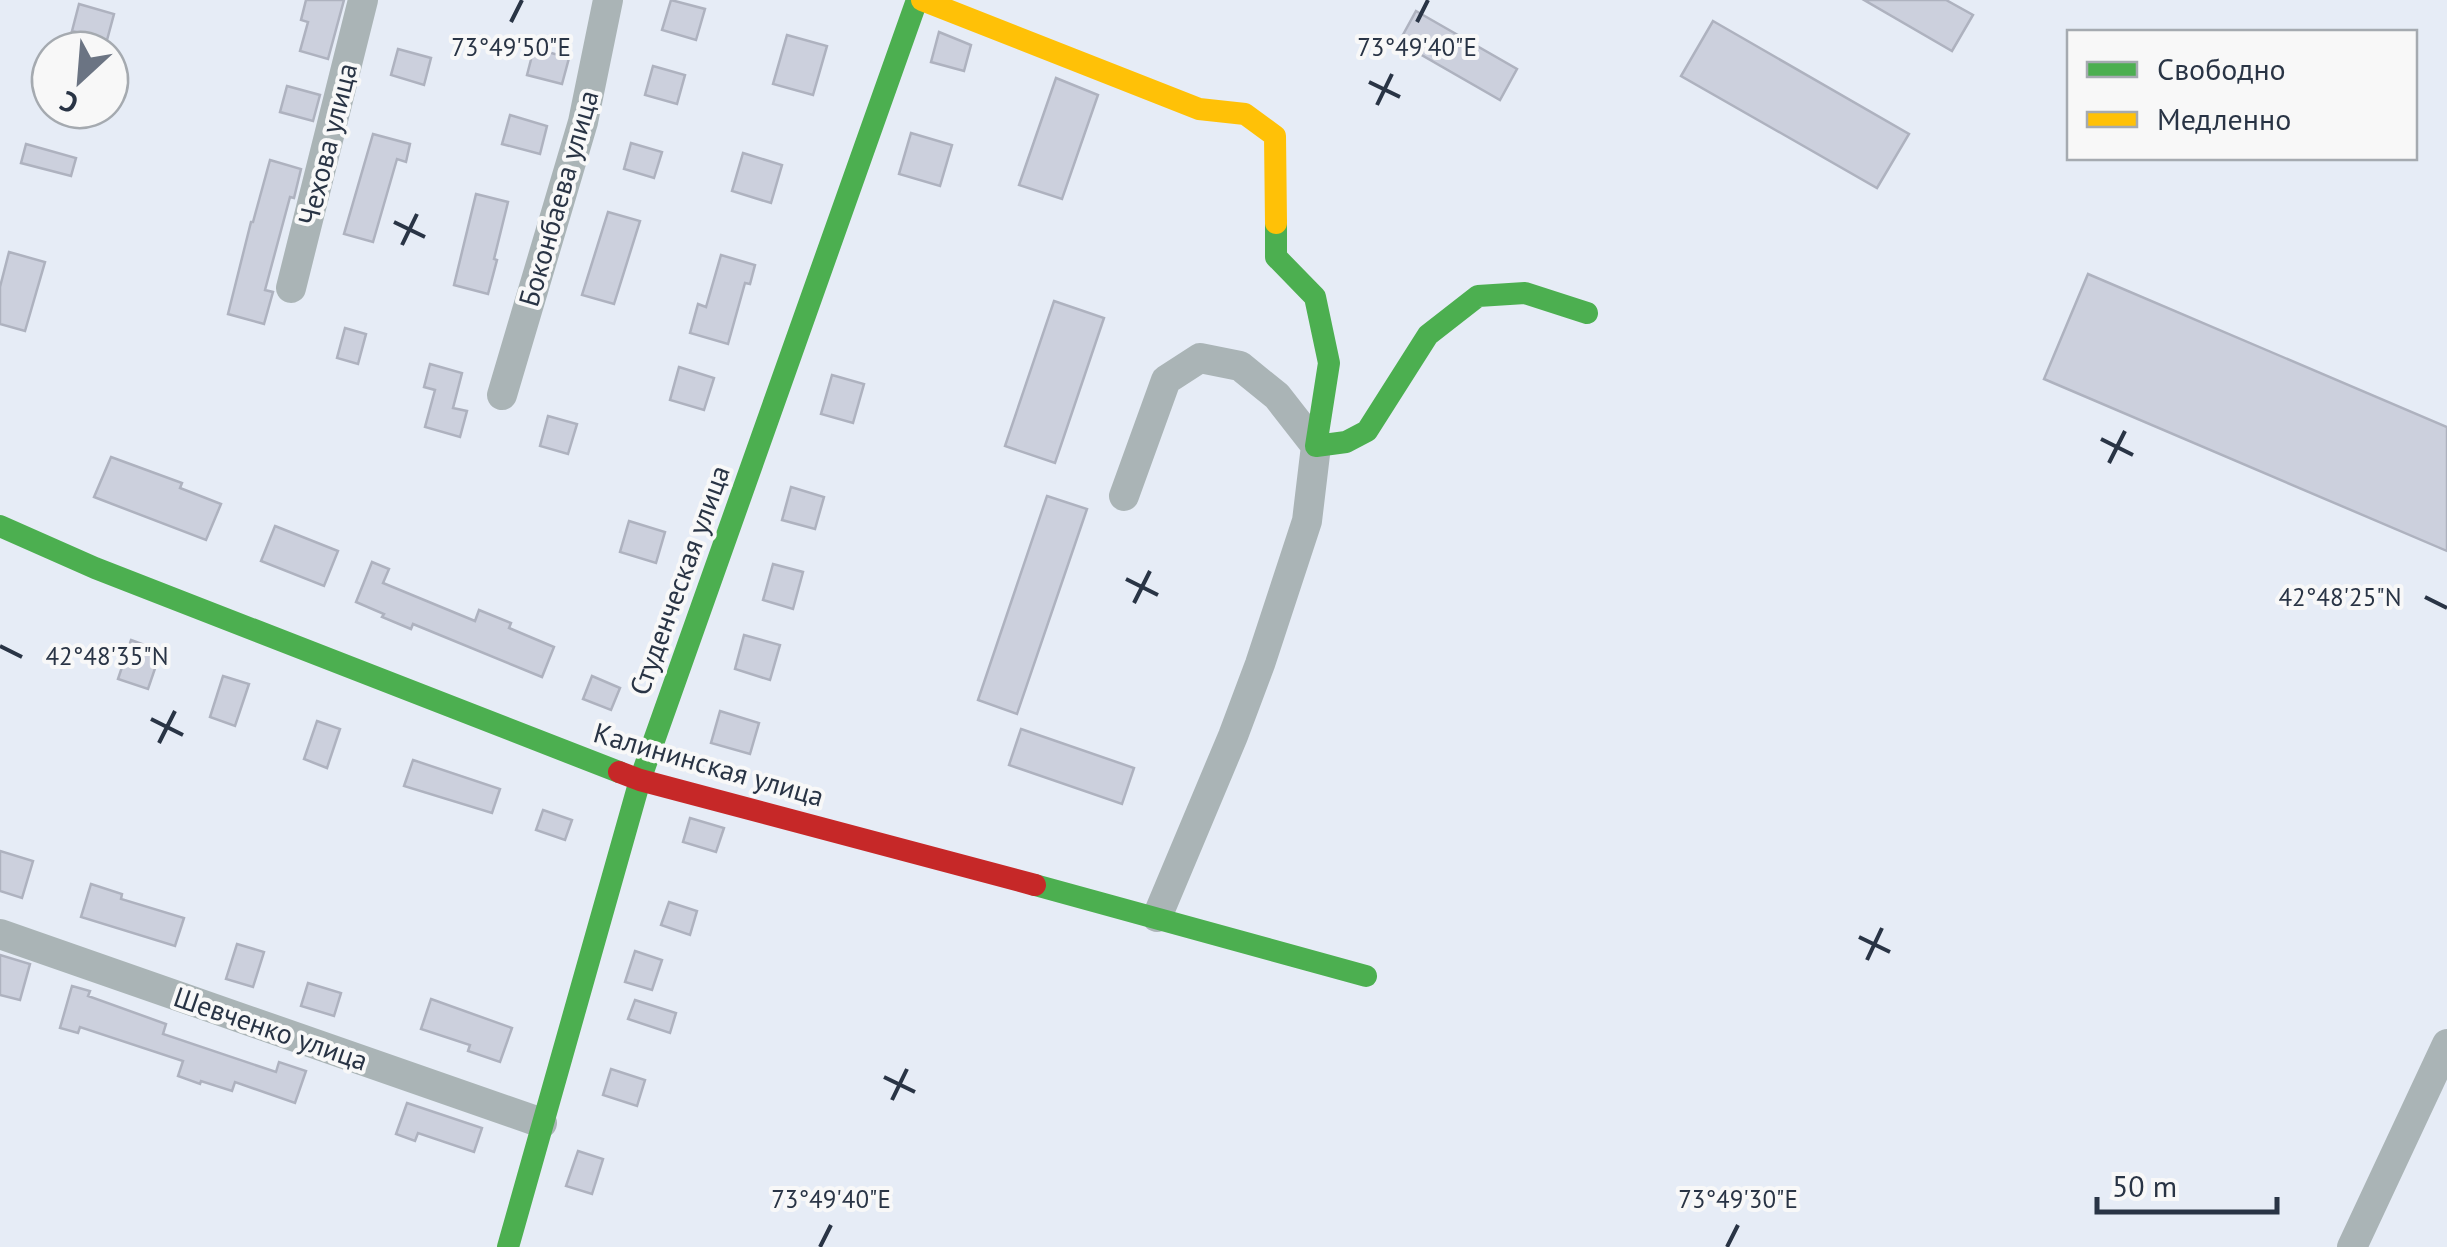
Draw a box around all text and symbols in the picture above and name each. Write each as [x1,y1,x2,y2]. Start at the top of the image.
north arrow [30,30,130,130]
legend [2067,30,2417,160]
text: 73°49'50"E [451,31,571,63]
text: 73°49'40"E [1357,31,1477,63]
text: Свободно [2157,49,2286,88]
street label: Чехова улица [289,59,365,229]
text: С [54,83,84,123]
street label: Боконбаева улица [509,86,607,310]
text: Медленно [2157,99,2291,138]
street label: Студенческая улица [620,460,738,700]
text: 42°48'25"N [2278,581,2402,613]
text: 42°48'35"N [45,640,169,672]
street label: Калининская улица [590,713,828,815]
street label: Шевченко улица [169,978,373,1078]
scale bar [2097,1152,2277,1214]
text: 50 m [2112,1166,2177,1205]
text: 73°49'40"E [771,1183,891,1215]
text: 73°49'30"E [1678,1183,1798,1215]

